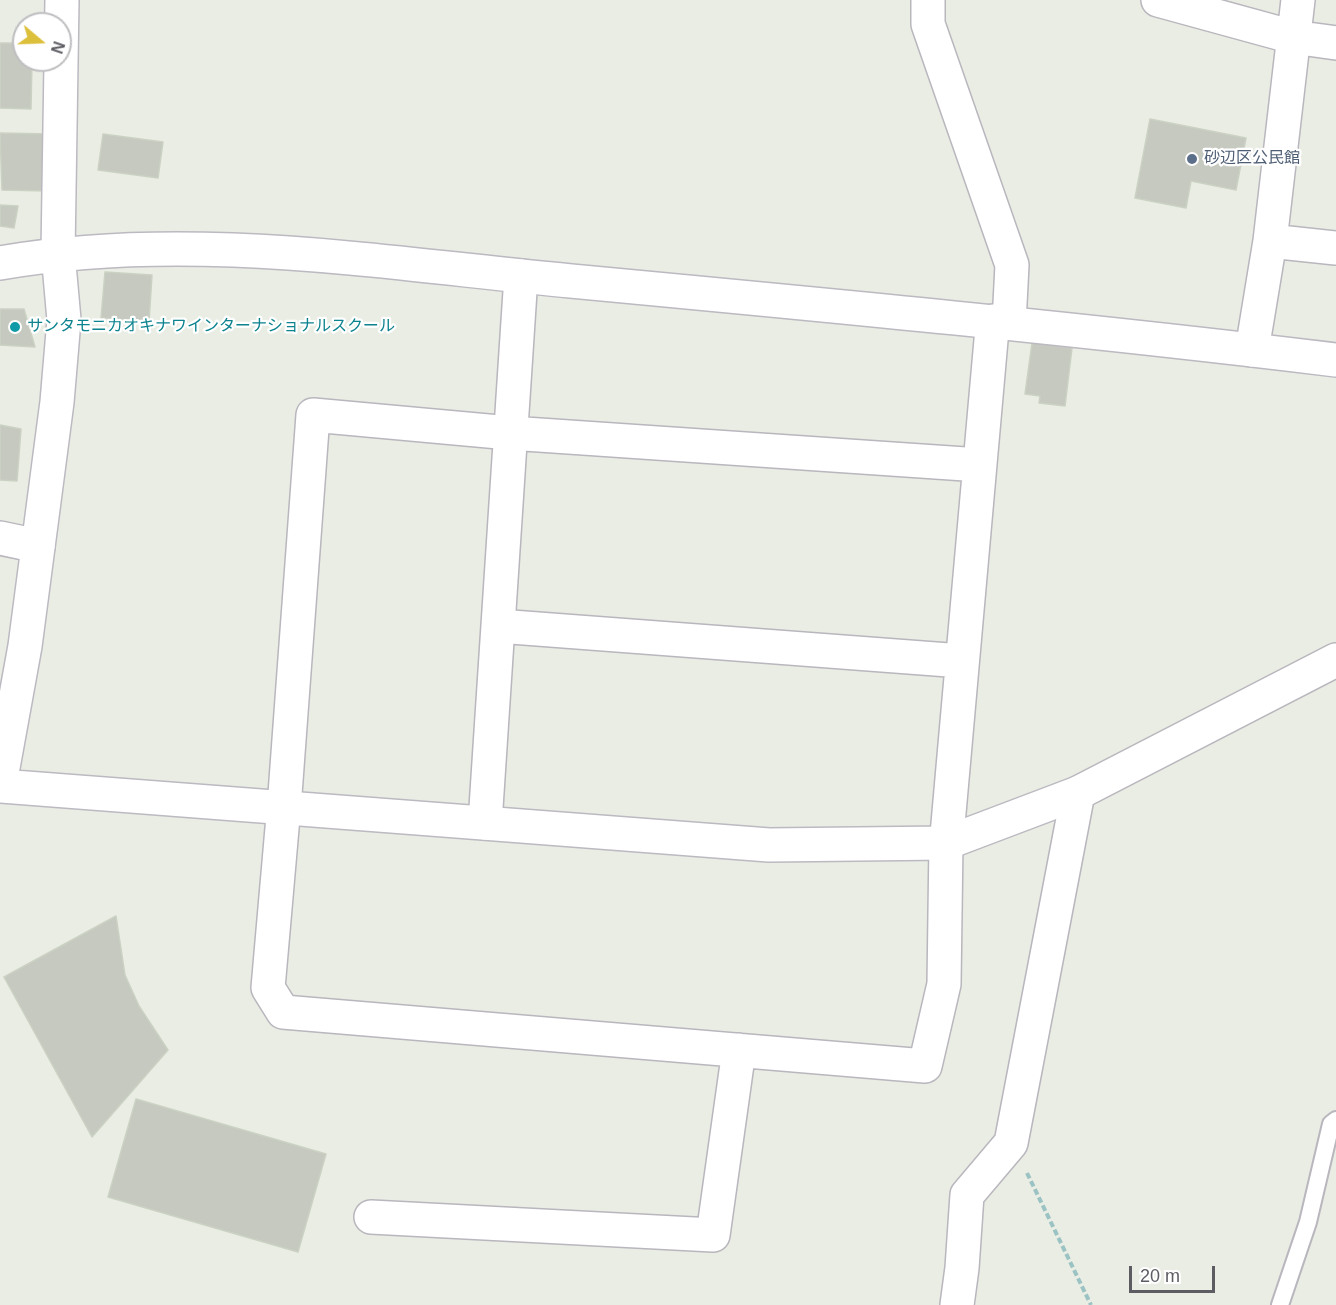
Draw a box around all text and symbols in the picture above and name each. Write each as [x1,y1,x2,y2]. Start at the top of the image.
north arrow [12,12,72,72]
text: N [48,39,68,56]
place label: 砂辺区公民館 [1204,149,1300,169]
marker: 砂辺区公民館 [1185,152,1199,166]
place label: サンタモニカオキナワインターナショナルスクール [27,317,395,337]
marker: サンタモニカオキナワインターナショナルスクール [8,320,22,334]
scale bar [1132,1254,1218,1292]
text: 20 m [1140,1266,1180,1286]

